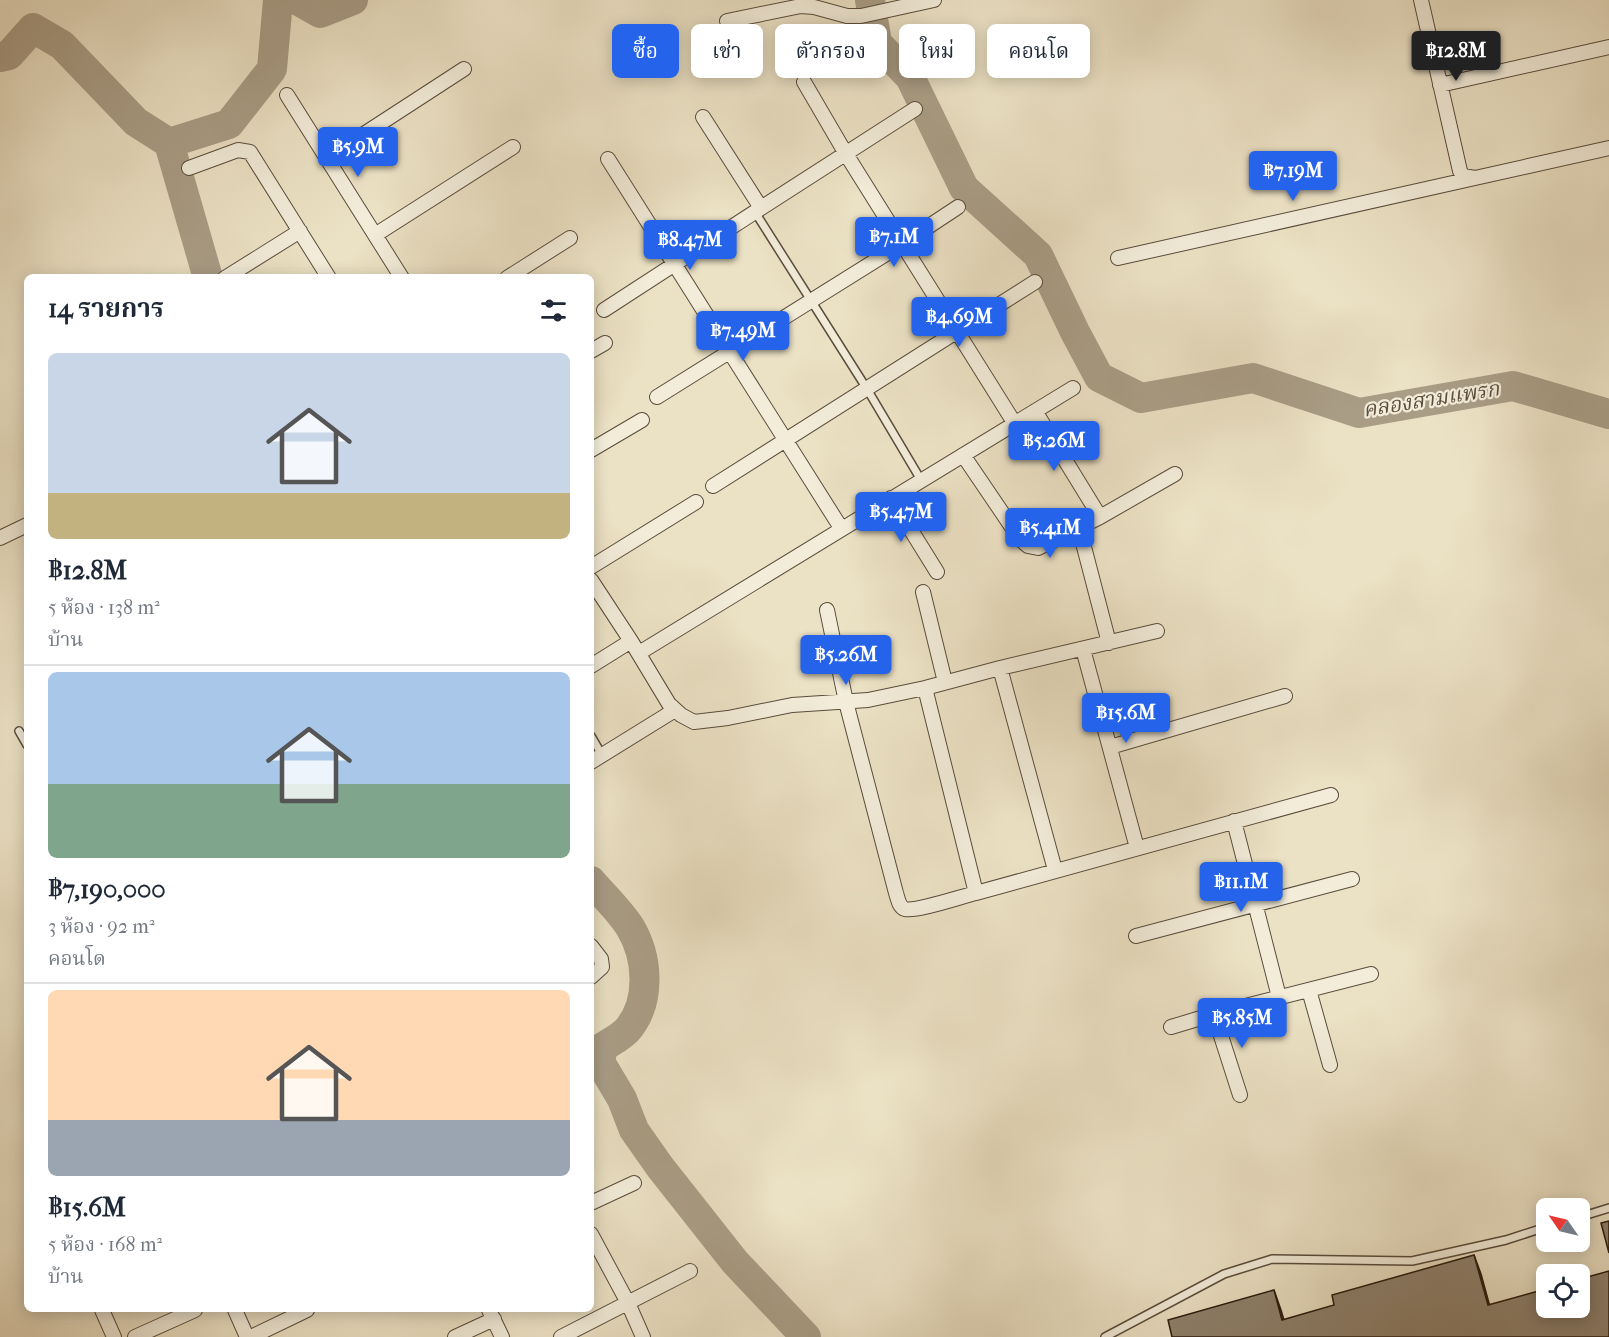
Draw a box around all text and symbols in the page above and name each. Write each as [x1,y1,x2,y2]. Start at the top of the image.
chip: ซื้อ [612,24,679,78]
chip: เช่า [691,24,763,78]
chip: ตัวกรอง [775,24,887,78]
chip: ใหม่ [899,24,975,78]
chip: คอนโด [987,24,1090,78]
pin: ฿12.8M [1407,31,1505,82]
text: ฿12.8M [1426,39,1486,62]
pin: ฿5.9M [316,127,400,178]
text: ฿5.9M [332,135,384,158]
pin: ฿7.19M [1244,151,1342,202]
text: ฿7.19M [1263,159,1323,182]
pin: ฿7.1M [852,217,936,268]
pin: ฿8.47M [641,220,739,271]
text: ฿7.1M [869,225,919,248]
text: ฿8.47M [658,228,722,251]
text: 14 รายการ [48,293,164,324]
icon: filters [537,294,570,327]
pin: ฿4.69M [910,297,1008,348]
text: ฿4.69M [926,305,992,328]
pin: ฿7.49M [694,311,792,362]
text: ฿7.49M [710,319,776,342]
water label: คลองสามแพรก [1361,376,1502,422]
icon: home [255,392,363,500]
pin: ฿5.26M [1005,421,1103,472]
text: ฿5.26M [1022,429,1086,452]
pin: ฿5.47M [852,492,950,543]
text: ฿5.47M [869,500,933,523]
pin: ฿5.41M [1001,508,1099,559]
text: ฿5.41M [1019,516,1081,539]
text: ฿12.8M [48,555,127,586]
text: 5 ห้อง · 138 m² [48,596,160,619]
text: บ้าน [48,628,84,651]
pin: ฿5.26M [797,635,895,686]
text: ฿5.26M [814,643,878,666]
pin: ฿15.6M [1077,693,1175,744]
text: ฿15.6M [1096,701,1156,724]
icon: home [255,711,363,819]
pin: ฿11.1M [1192,862,1290,913]
text: ฿11.1M [1214,870,1268,893]
text: ฿7,190,000 [48,874,166,905]
text: 3 ห้อง · 92 m² [48,915,155,938]
text: คอนโด [48,947,106,970]
pin: ฿5.85M [1193,998,1291,1049]
text: ฿5.85M [1212,1006,1272,1029]
icon: home [255,1029,363,1137]
text: ฿15.6M [48,1192,126,1223]
north arrow [1536,1198,1590,1252]
map controls [1536,1198,1590,1318]
text: 5 ห้อง · 168 m² [48,1233,162,1256]
button: locate [1536,1264,1590,1318]
text: บ้าน [48,1265,84,1288]

